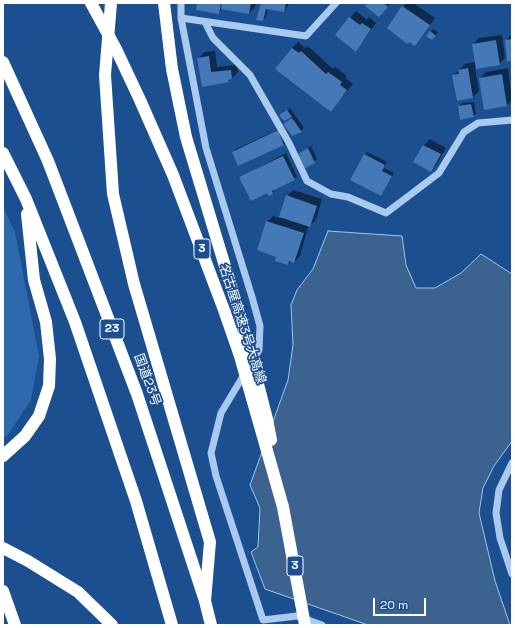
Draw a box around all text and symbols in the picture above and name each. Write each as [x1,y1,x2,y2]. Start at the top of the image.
road number: 3 [194,239,210,259]
street label: 名古屋高速3号大高線 [215,262,269,386]
road number: 23 [100,319,124,339]
street label: 国道23号 [130,352,164,408]
road number: 3 [287,556,303,576]
scale bar [375,590,428,616]
text: 20 m [380,597,408,613]

